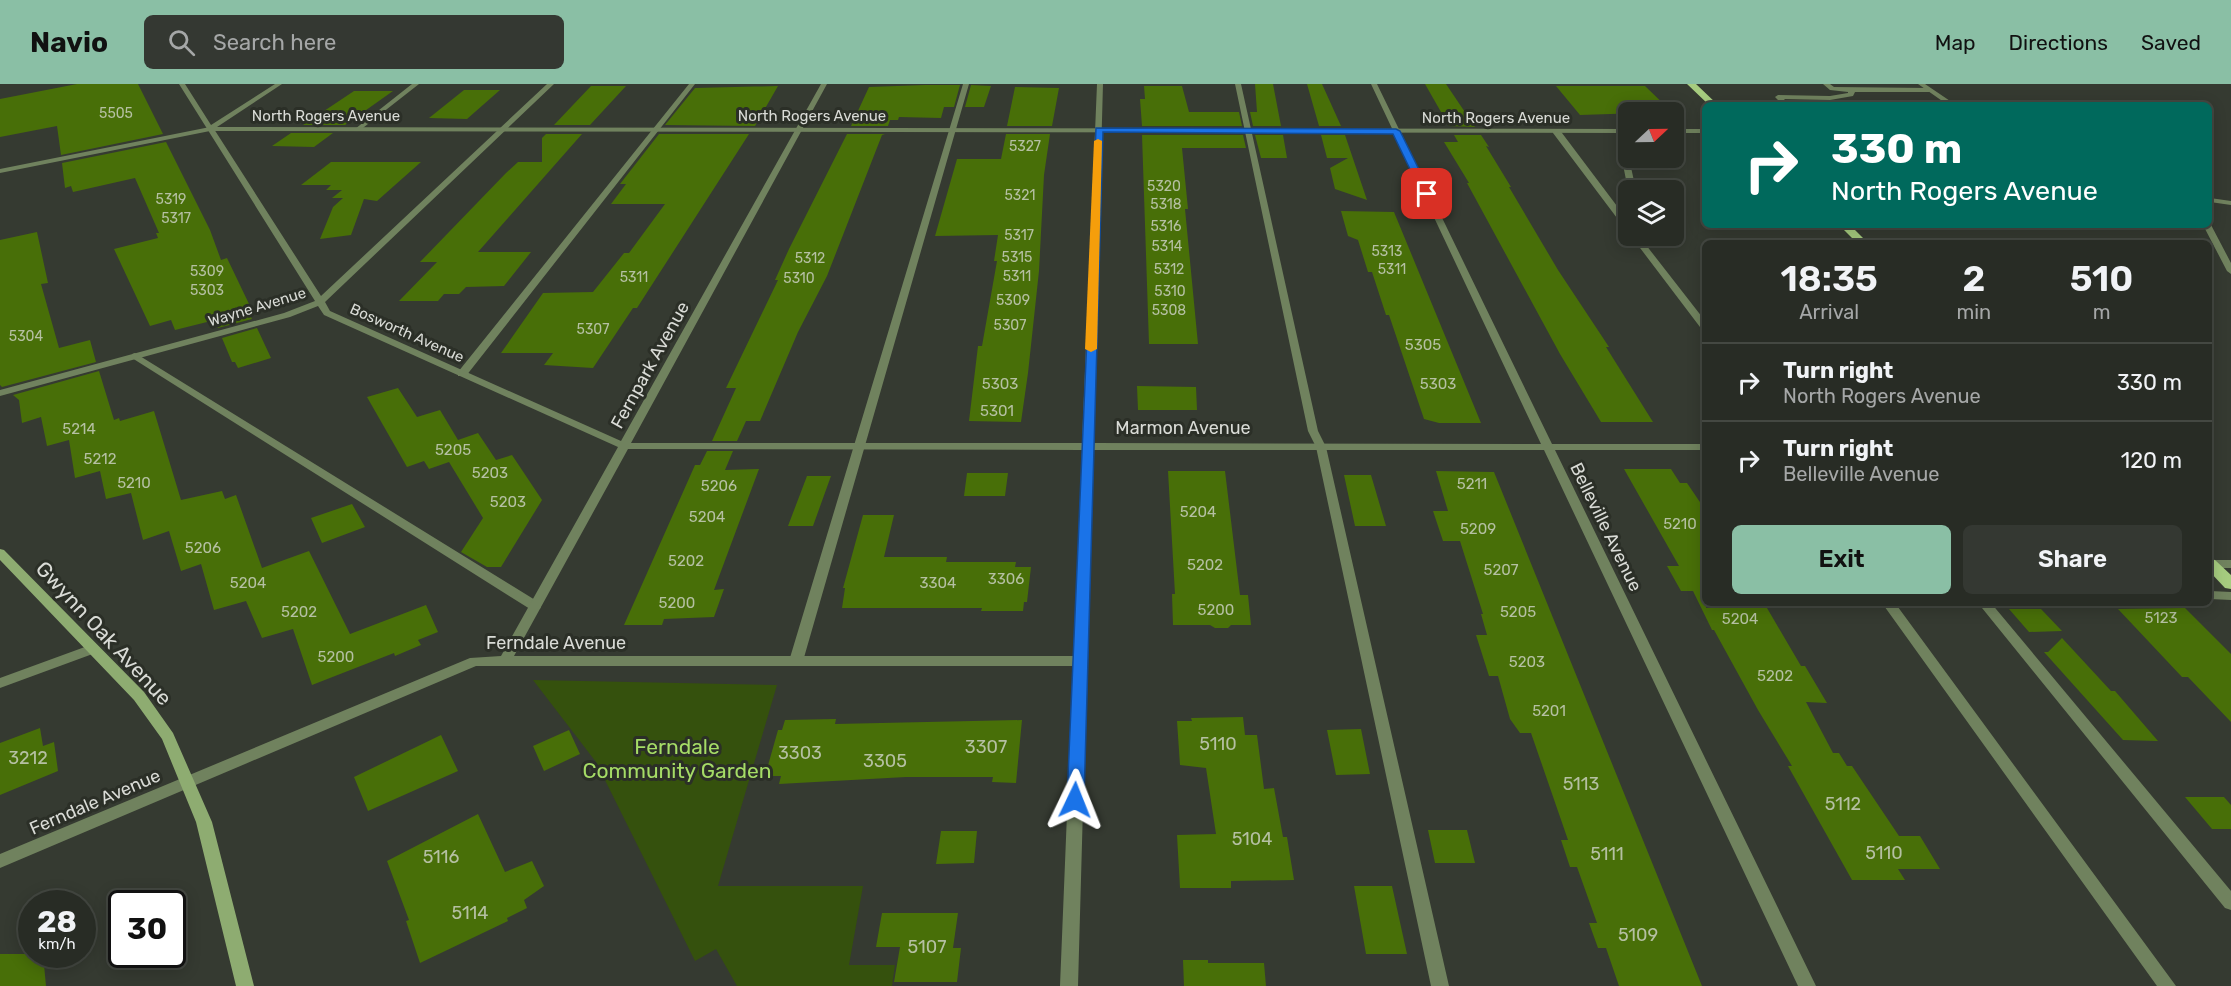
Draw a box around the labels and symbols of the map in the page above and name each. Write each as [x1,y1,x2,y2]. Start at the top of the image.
north arrow [1618,102,1684,168]
house number: 5505 [99,105,133,122]
street label: North Rogers Avenue [252,107,400,125]
street label: North Rogers Avenue [738,107,886,125]
street label: North Rogers Avenue [1422,109,1570,127]
house number: 5327 [1009,138,1041,155]
pin [1401,168,1452,219]
house number: 5320 [1147,178,1181,195]
house number: 5321 [1005,187,1035,204]
house number: 5319 [156,191,186,208]
house number: 5318 [1150,196,1182,213]
house number: 5317 [161,210,191,227]
house number: 5316 [1151,218,1181,235]
house number: 5317 [1004,227,1034,244]
house number: 5314 [1151,238,1183,255]
house number: 5313 [1372,243,1402,260]
house number: 5315 [1002,249,1032,266]
house number: 5312 [795,250,825,267]
house number: 5312 [1154,261,1184,278]
house number: 5311 [1378,261,1406,278]
house number: 5309 [190,263,224,280]
house number: 5311 [1003,268,1031,285]
house number: 5311 [620,269,648,286]
house number: 5310 [783,270,815,287]
house number: 5303 [190,282,224,299]
house number: 5310 [1154,283,1186,300]
street label: Wayne Avenue [206,284,308,330]
house number: 5309 [996,292,1030,309]
street label: Fernpark Avenue [606,298,694,432]
street label: Bosworth Avenue [347,300,467,366]
house number: 5308 [1152,302,1186,319]
house number: 5307 [994,317,1026,334]
house number: 5307 [577,321,609,338]
house number: 5304 [9,328,43,345]
house number: 5305 [1405,336,1441,354]
house number: 5303 [982,375,1018,393]
house number: 5303 [1420,375,1456,393]
house number: 5301 [980,402,1014,420]
street label: Marmon Avenue [1115,417,1251,439]
house number: 5214 [62,420,96,438]
house number: 5205 [435,441,471,459]
house number: 5212 [84,450,117,468]
street label: Belleville Avenue [1565,459,1647,595]
house number: 5203 [472,464,508,482]
house number: 5210 [117,474,151,492]
house number: 5211 [1457,475,1487,493]
house number: 5206 [701,477,737,495]
house number: 5203 [490,493,526,511]
house number: 5204 [1180,503,1216,521]
house number: 5204 [689,508,725,526]
house number: 5210 [1663,515,1697,533]
house number: 5209 [1460,520,1496,538]
house number: 5206 [185,539,221,557]
house number: 5202 [668,552,704,570]
street label: Gwynn Oak Avenue [31,556,177,710]
house number: 5202 [1187,556,1223,574]
house number: 5207 [1484,561,1519,579]
house number: 3306 [988,570,1024,588]
house number: 5204 [230,574,266,592]
house number: 3304 [920,574,956,592]
house number: 5200 [659,594,695,612]
house number: 5200 [1198,601,1234,619]
house number: 5202 [281,603,317,621]
house number: 5205 [1500,603,1536,621]
house number: 5123 [2145,609,2177,627]
house number: 5204 [1722,610,1758,628]
street label: Ferndale Avenue [486,632,626,654]
house number: 5200 [318,648,354,666]
house number: 5203 [1509,653,1545,671]
house number: 5202 [1757,667,1793,685]
house number: 5201 [1532,702,1566,720]
house number: 5110 [1199,733,1237,755]
park label: Ferndale Community Garden [583,734,771,783]
house number: 3307 [965,736,1007,758]
house number: 3303 [778,742,822,764]
house number: 3212 [8,747,48,769]
house number: 3305 [863,750,907,772]
street label: Ferndale Avenue [26,764,164,840]
position arrow [1043,768,1107,832]
house number: 5113 [1563,773,1599,795]
house number: 5112 [1825,793,1861,815]
house number: 5104 [1232,828,1272,850]
house number: 5110 [1865,842,1903,864]
house number: 5111 [1590,843,1624,865]
house number: 5116 [423,846,459,868]
speed limit sign: 30 [108,890,186,968]
house number: 5114 [452,902,489,924]
house number: 5109 [1618,924,1658,946]
house number: 5107 [908,936,946,958]

